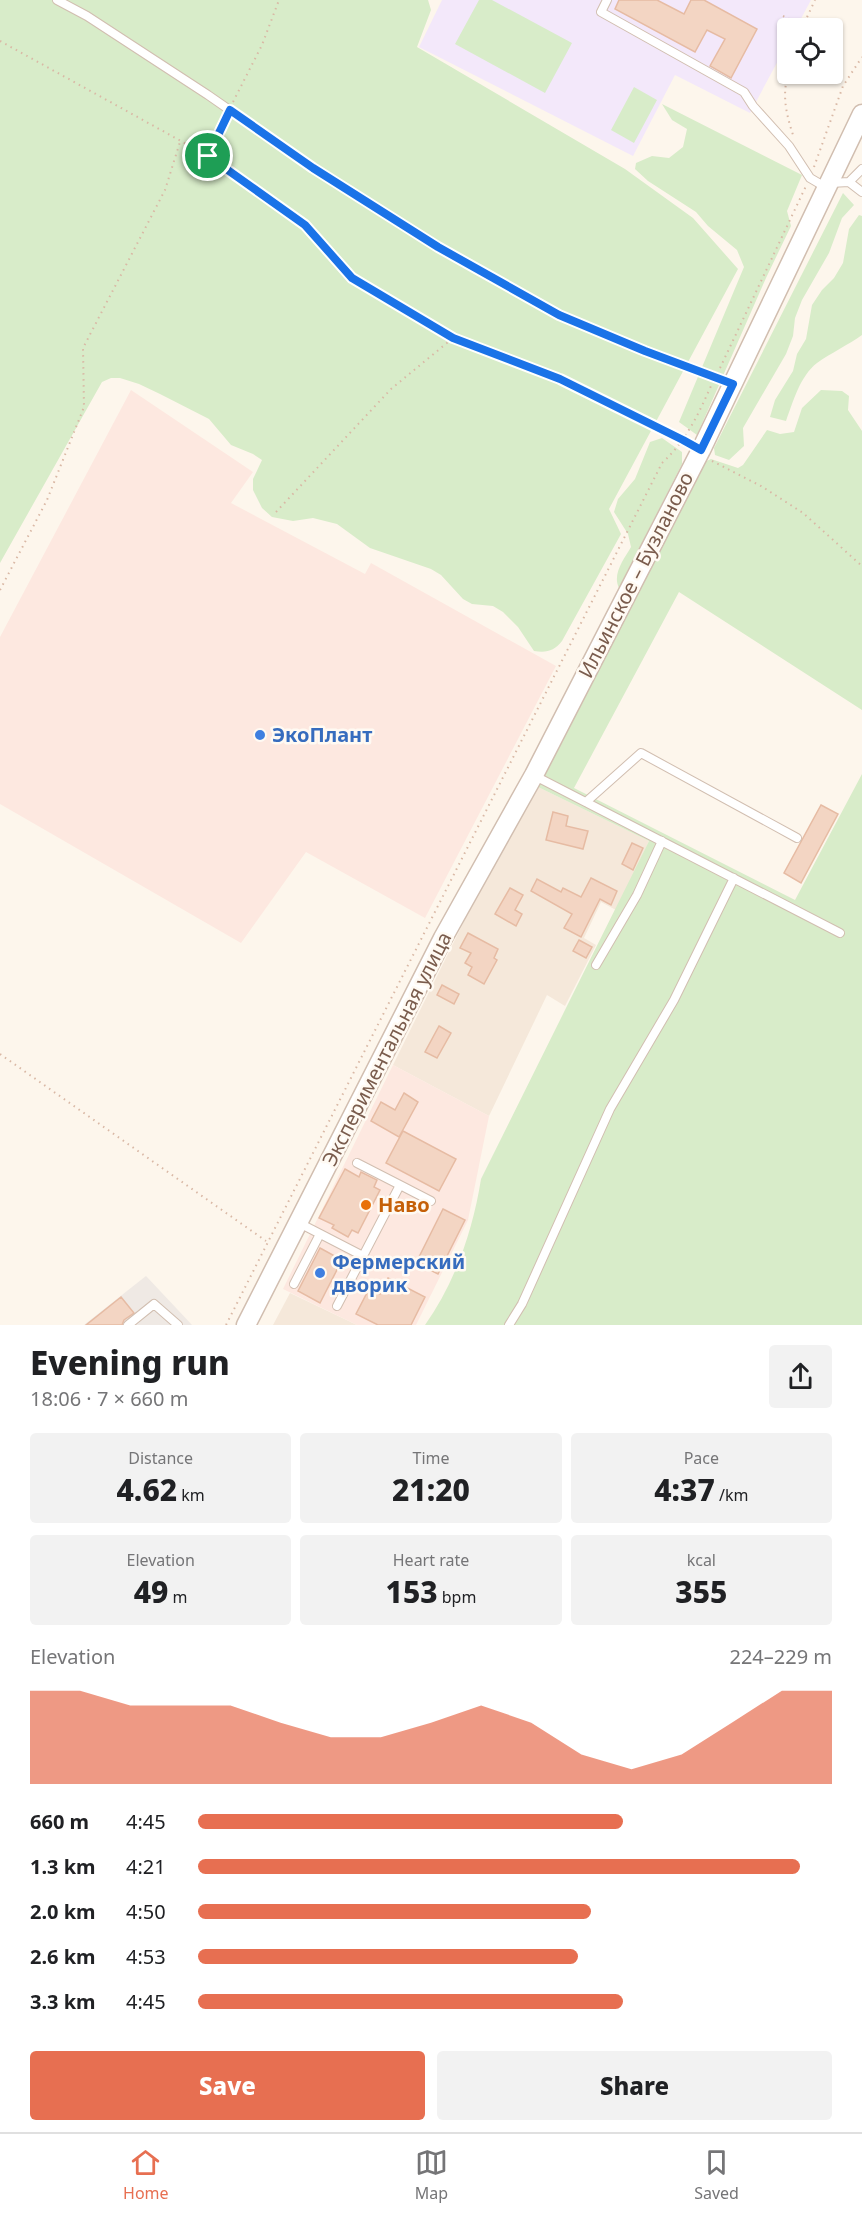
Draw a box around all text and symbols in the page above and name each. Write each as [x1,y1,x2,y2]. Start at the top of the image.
map controls [777,18,843,84]
button: locate [777,18,843,84]
pin [182,130,233,181]
icon: arrive [191,139,224,172]
street label: Ильинское – Бузланово [572,467,699,682]
place label: ЭкоПлант [272,721,372,748]
marker: ЭкоПлант [253,728,267,742]
street label: Экспериментальная улица [316,927,457,1170]
place label: Наво [378,1191,430,1218]
marker: Наво [359,1198,373,1212]
place label: Фермерский дворик [332,1248,465,1298]
marker: Фермерский дворик [313,1266,327,1280]
text: Evening run [30,1340,230,1385]
button: share [769,1345,832,1408]
text: 18:06 · 7 × 660 m [30,1385,188,1412]
text: Distance [128,1447,193,1469]
text: Time [412,1447,450,1469]
text: Pace [684,1447,719,1469]
text: 4.62 [117,1469,177,1510]
text: 21:20 [392,1469,470,1510]
text: 4:37 [654,1469,715,1510]
text: km [177,1484,205,1506]
text: /km [715,1484,748,1506]
text: Elevation [127,1549,195,1571]
text: Heart rate [393,1549,469,1571]
text: kcal [687,1549,716,1571]
text: 49 [134,1571,168,1612]
text: 153 [386,1571,438,1612]
text: 355 [675,1571,727,1612]
text: m [168,1586,188,1608]
text: bpm [438,1586,476,1608]
text: Elevation [30,1643,115,1670]
text: 224–229 m [729,1643,832,1670]
text: 660 m [30,1808,89,1835]
text: 4:45 [126,1808,166,1835]
text: 1.3 km [30,1853,96,1880]
text: 4:21 [126,1853,166,1880]
text: 2.0 km [30,1898,96,1925]
text: 4:50 [126,1898,166,1925]
text: 2.6 km [30,1943,96,1970]
text: 4:53 [126,1943,166,1970]
text: 3.3 km [30,1988,96,2015]
text: 4:45 [126,1988,166,2015]
button: Save [30,2051,425,2120]
button: Share [437,2051,832,2120]
tab: Home [123,2146,169,2204]
tab: Map [415,2146,448,2204]
tab: Saved [694,2146,739,2204]

